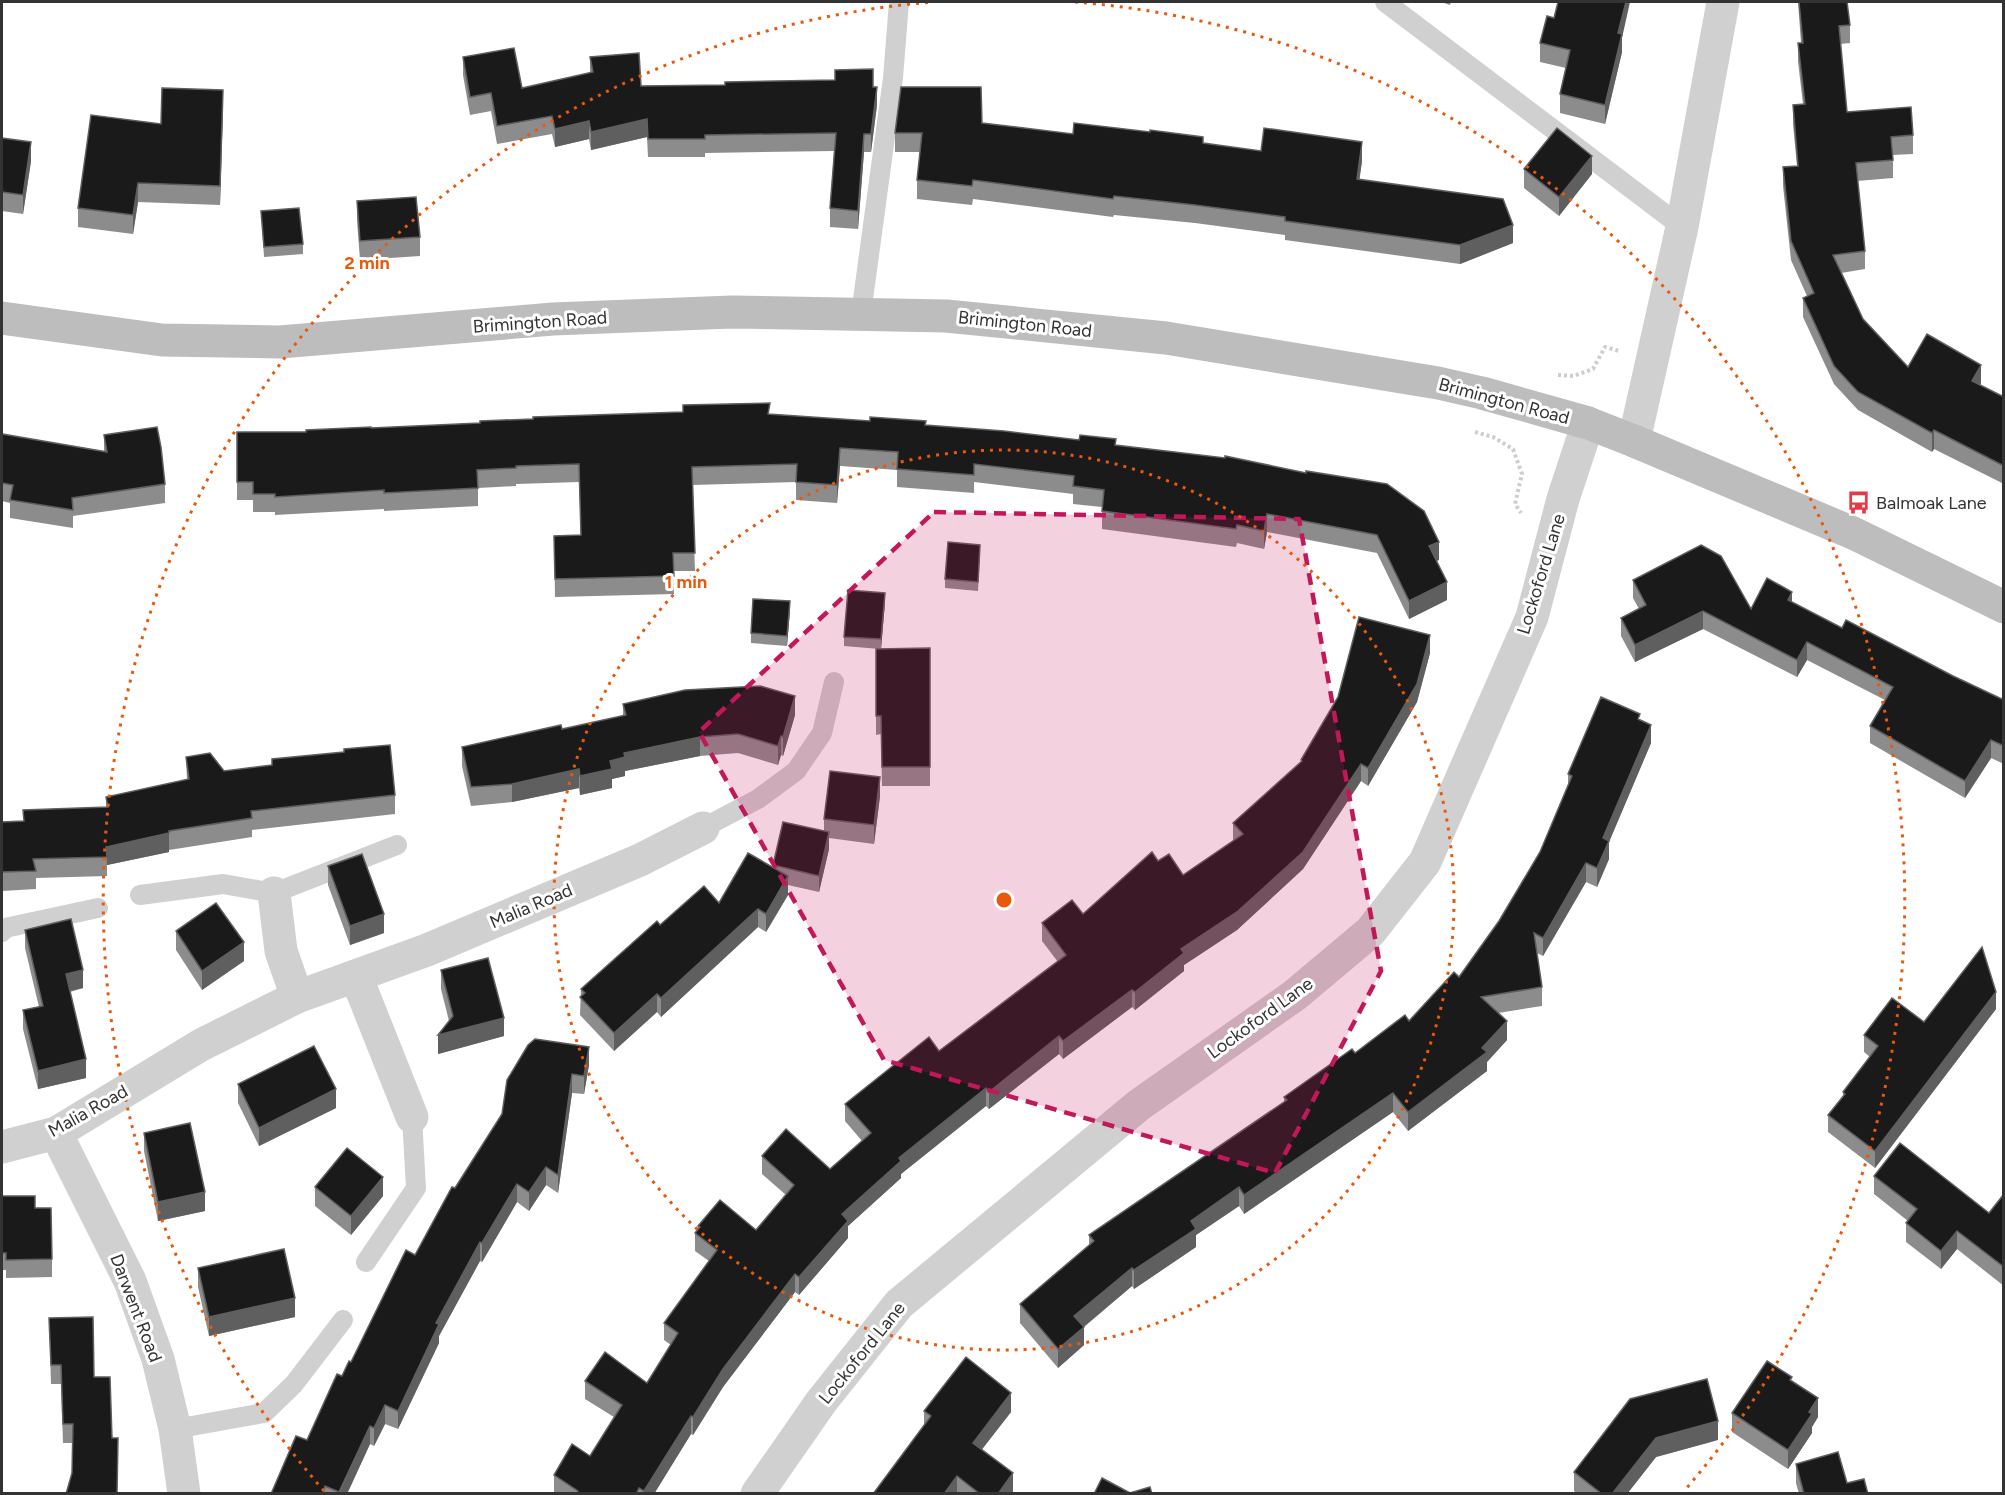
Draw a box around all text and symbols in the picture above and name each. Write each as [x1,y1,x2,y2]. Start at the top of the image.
text: 2 min [344,252,390,274]
street label: Brimington Road [472,306,608,338]
street label: Brimington Road [957,306,1093,342]
street label: Brimington Road [1436,373,1572,429]
bus stop icon: Balmoak Lane [1845,490,1871,516]
place label: Balmoak Lane [1876,492,1987,514]
street label: Lockoford Lane [1512,511,1570,637]
text: 1 min [665,571,707,593]
street label: Malia Road [486,879,576,933]
centre of rings [994,890,1014,910]
street label: Lockoford Lane [1203,972,1317,1064]
street label: Malia Road [44,1080,132,1142]
street label: Darwent Road [105,1251,167,1365]
street label: Lockoford Lane [814,1297,910,1409]

